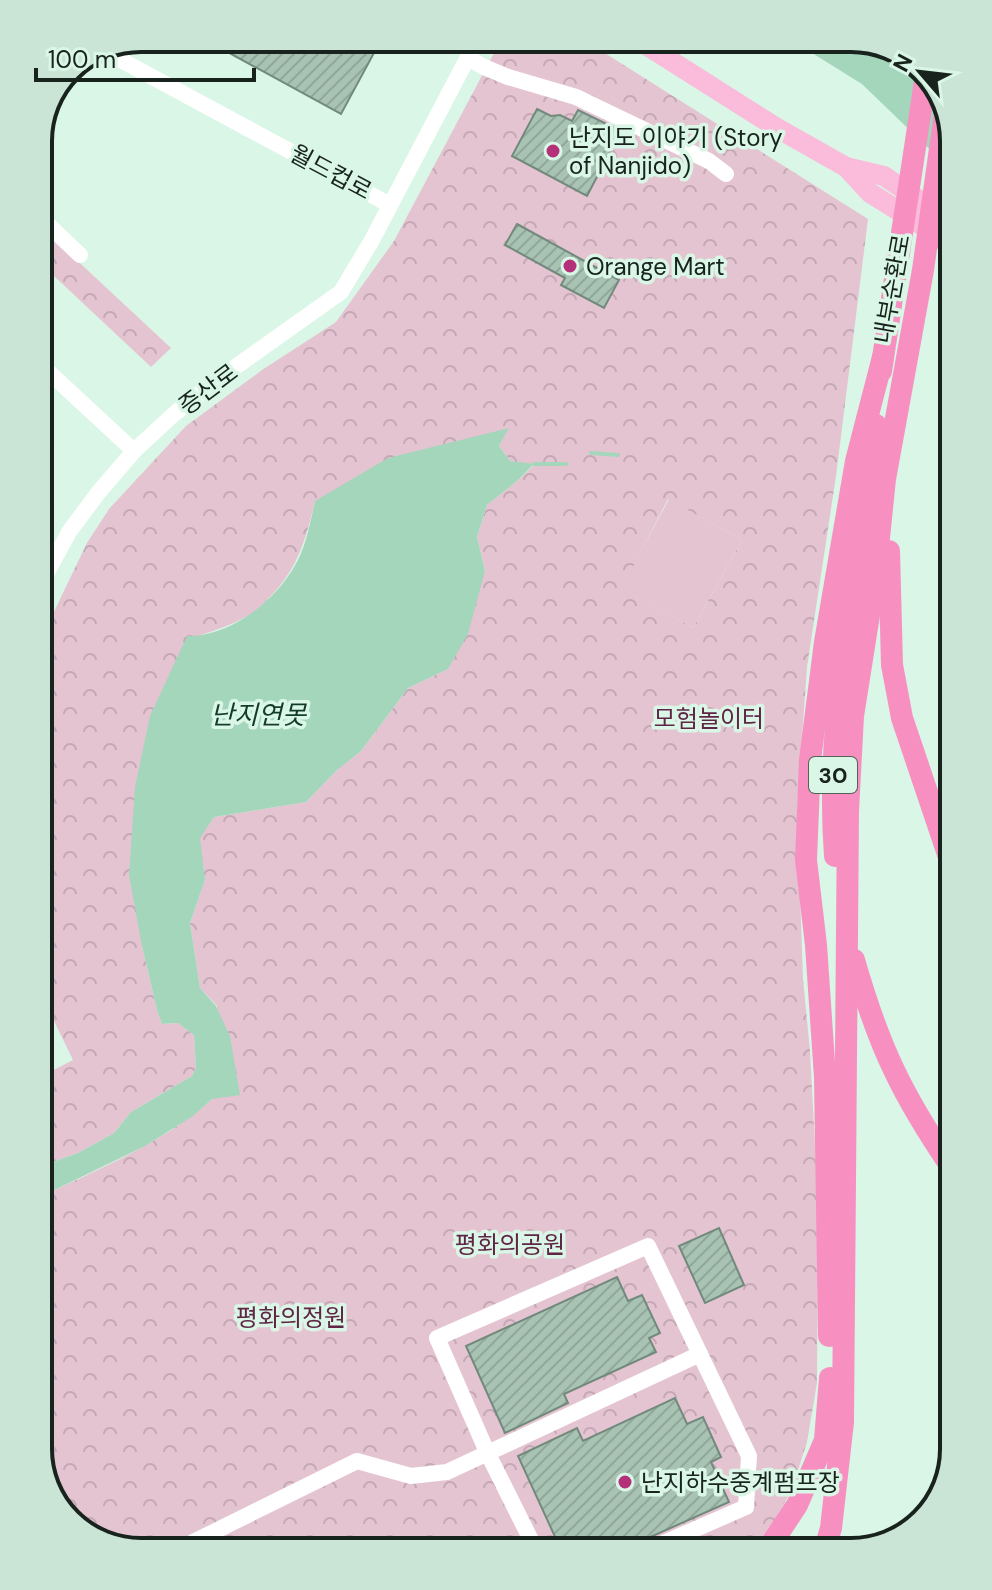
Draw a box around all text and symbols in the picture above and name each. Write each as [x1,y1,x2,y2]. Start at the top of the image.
scale bar [36,32,254,82]
north arrow [880,32,960,112]
text: 100 m [48,44,116,75]
text: N [886,49,919,77]
place label: 난지도 이야기 (Story of Nanjido) [569,122,783,181]
street label: 월드컵로 [285,138,377,206]
marker: 난지도 이야기 (Story of Nanjido) [544,142,562,160]
street label: 내부순환로 [867,232,917,346]
place label: Orange Mart [586,251,725,282]
marker: Orange Mart [561,257,579,275]
street label: 증산로 [172,357,244,421]
water label: 난지연못 [210,698,308,732]
park label: 모험놀이터 [654,703,764,734]
road number: 30 [809,757,857,793]
park label: 평화의공원 [455,1229,565,1260]
park label: 평화의정원 [236,1302,346,1333]
place label: 난지하수중계펌프장 [641,1467,840,1498]
marker: 난지하수중계펌프장 [616,1473,634,1491]

